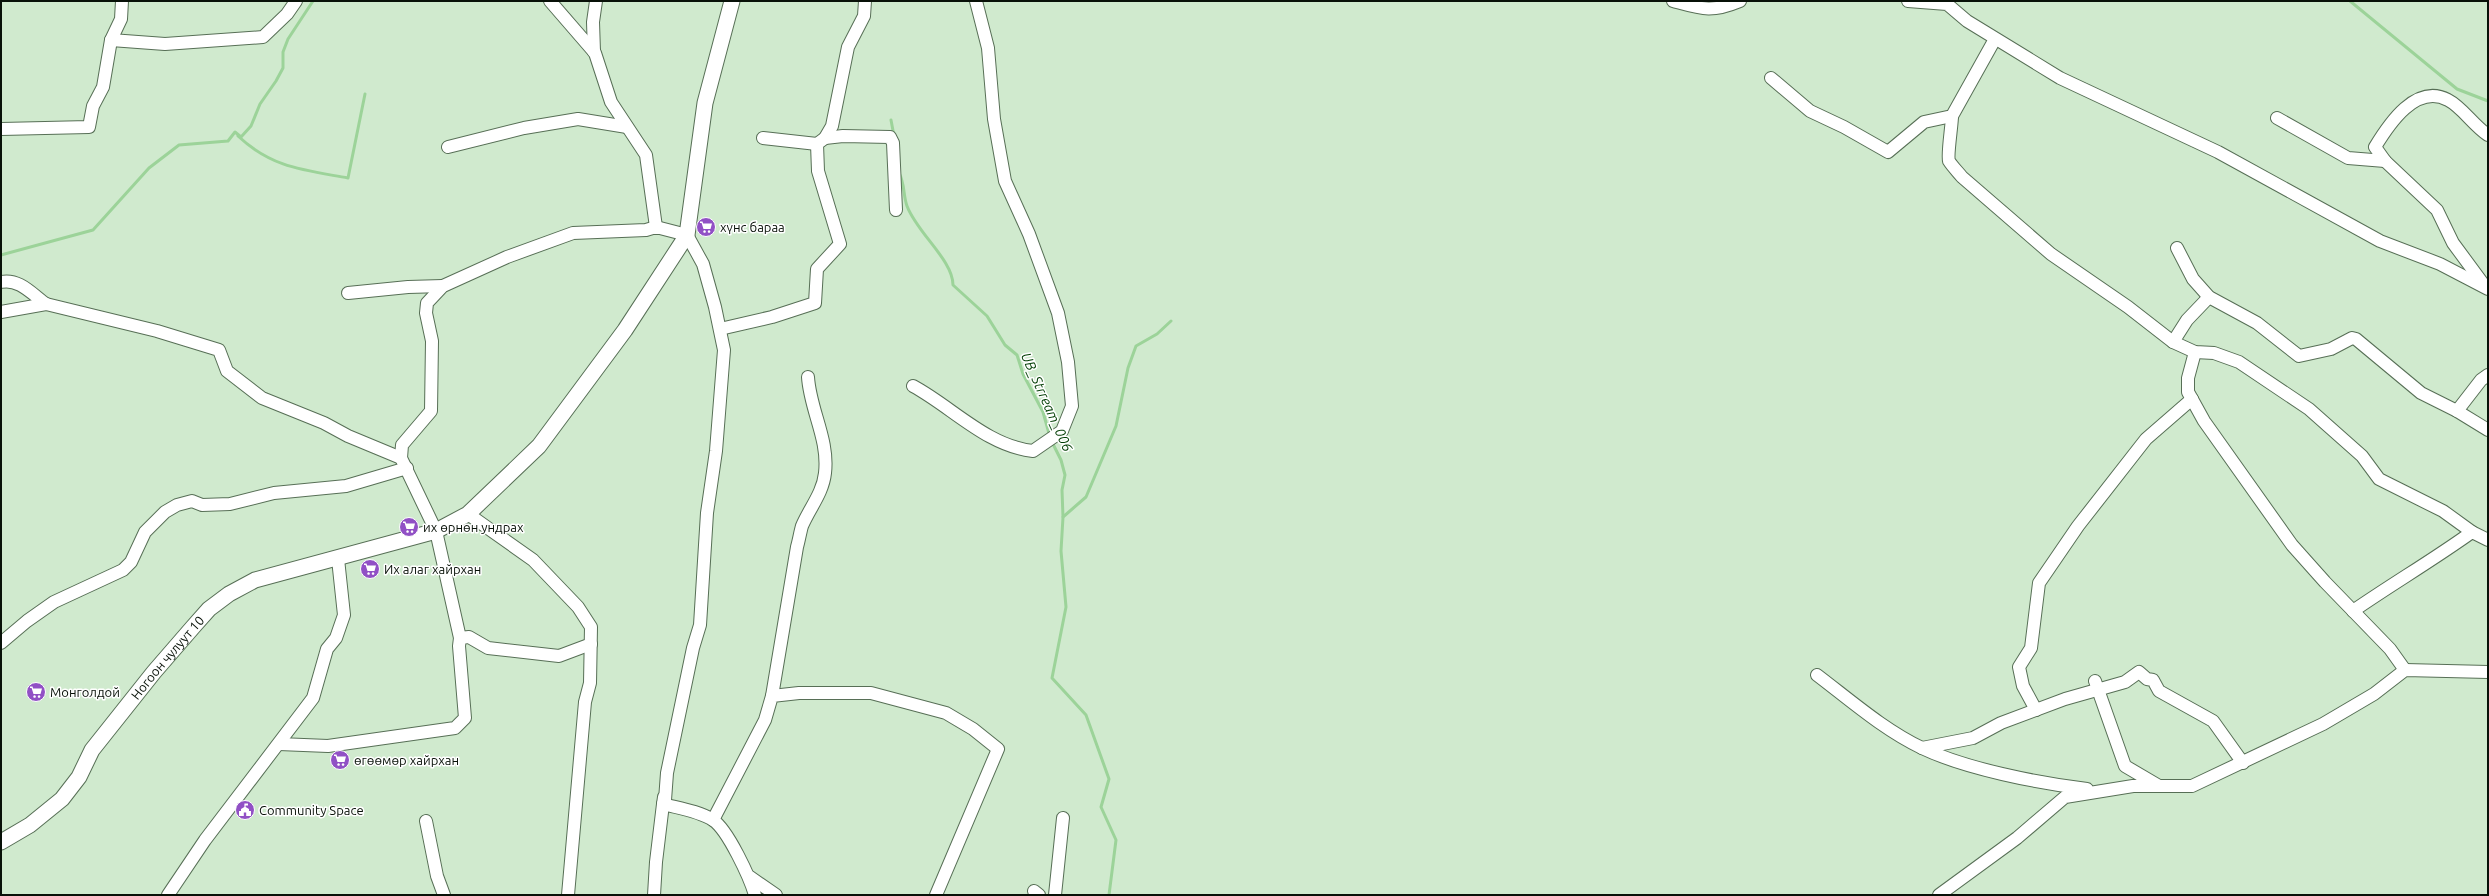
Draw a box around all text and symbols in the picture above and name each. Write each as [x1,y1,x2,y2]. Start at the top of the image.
supermarket icon: хүнс бараа [695,216,717,238]
place label: хүнс бараа [720,220,785,234]
water label: UB_Strream_006 [1018,350,1076,454]
supermarket icon: их өрнөн ундрах [398,516,420,538]
place label: их өрнөн ундрах [423,520,524,534]
supermarket icon: Их алаг хайрхан [359,558,381,580]
place label: Их алаг хайрхан [384,562,481,576]
street label: Ногоон чулуут 10 [128,613,207,702]
supermarket icon: Монголдой [25,681,47,703]
place label: Монголдой [50,685,120,699]
supermarket icon: өгөөмөр хайрхан [329,749,351,771]
place label: өгөөмөр хайрхан [354,753,459,767]
public building icon: Community Space [234,799,256,821]
place label: Community Space [259,803,364,817]

